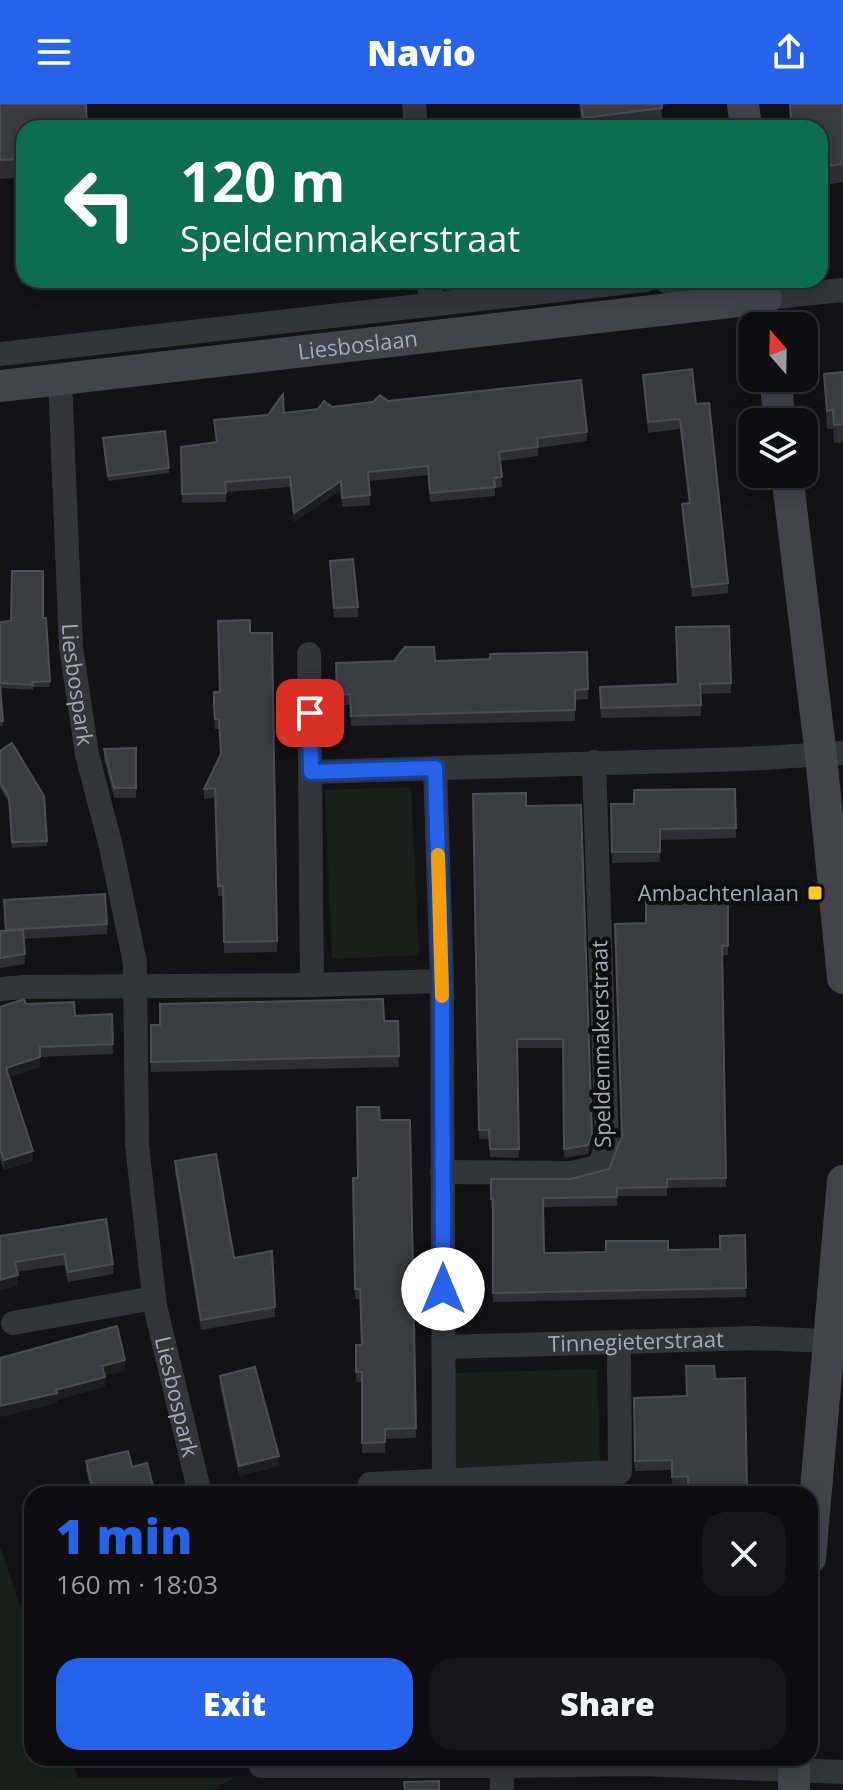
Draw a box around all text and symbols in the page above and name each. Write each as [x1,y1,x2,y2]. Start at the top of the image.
text: Navio [367,28,476,77]
icon: menu [32,30,76,74]
icon: share [767,30,811,74]
text: 120 m [180,142,346,218]
icon: left [48,152,152,256]
text: Speldenmakerstraat [180,214,520,263]
north arrow [738,312,818,392]
map controls [738,312,818,488]
street label: Liesboslaan [296,322,419,366]
button: layers [738,408,818,488]
street label: Liesbospark [56,622,102,748]
pin [276,679,344,747]
icon: arrive [288,691,332,735]
place label: Ambachtenlaan [638,877,799,907]
marker: Ambachtenlaan [806,884,824,902]
street label: Speldenmakerstraat [583,940,617,1148]
position arrow [401,1247,485,1331]
street label: Tinnegieterstraat [548,1323,724,1358]
street label: Liesbospark [149,1333,207,1460]
text: 1 min [56,1503,192,1568]
button: close [702,1512,786,1596]
text: 160 m · 18:03 [56,1566,218,1602]
button: Exit [56,1658,413,1750]
button: Share [429,1658,786,1750]

